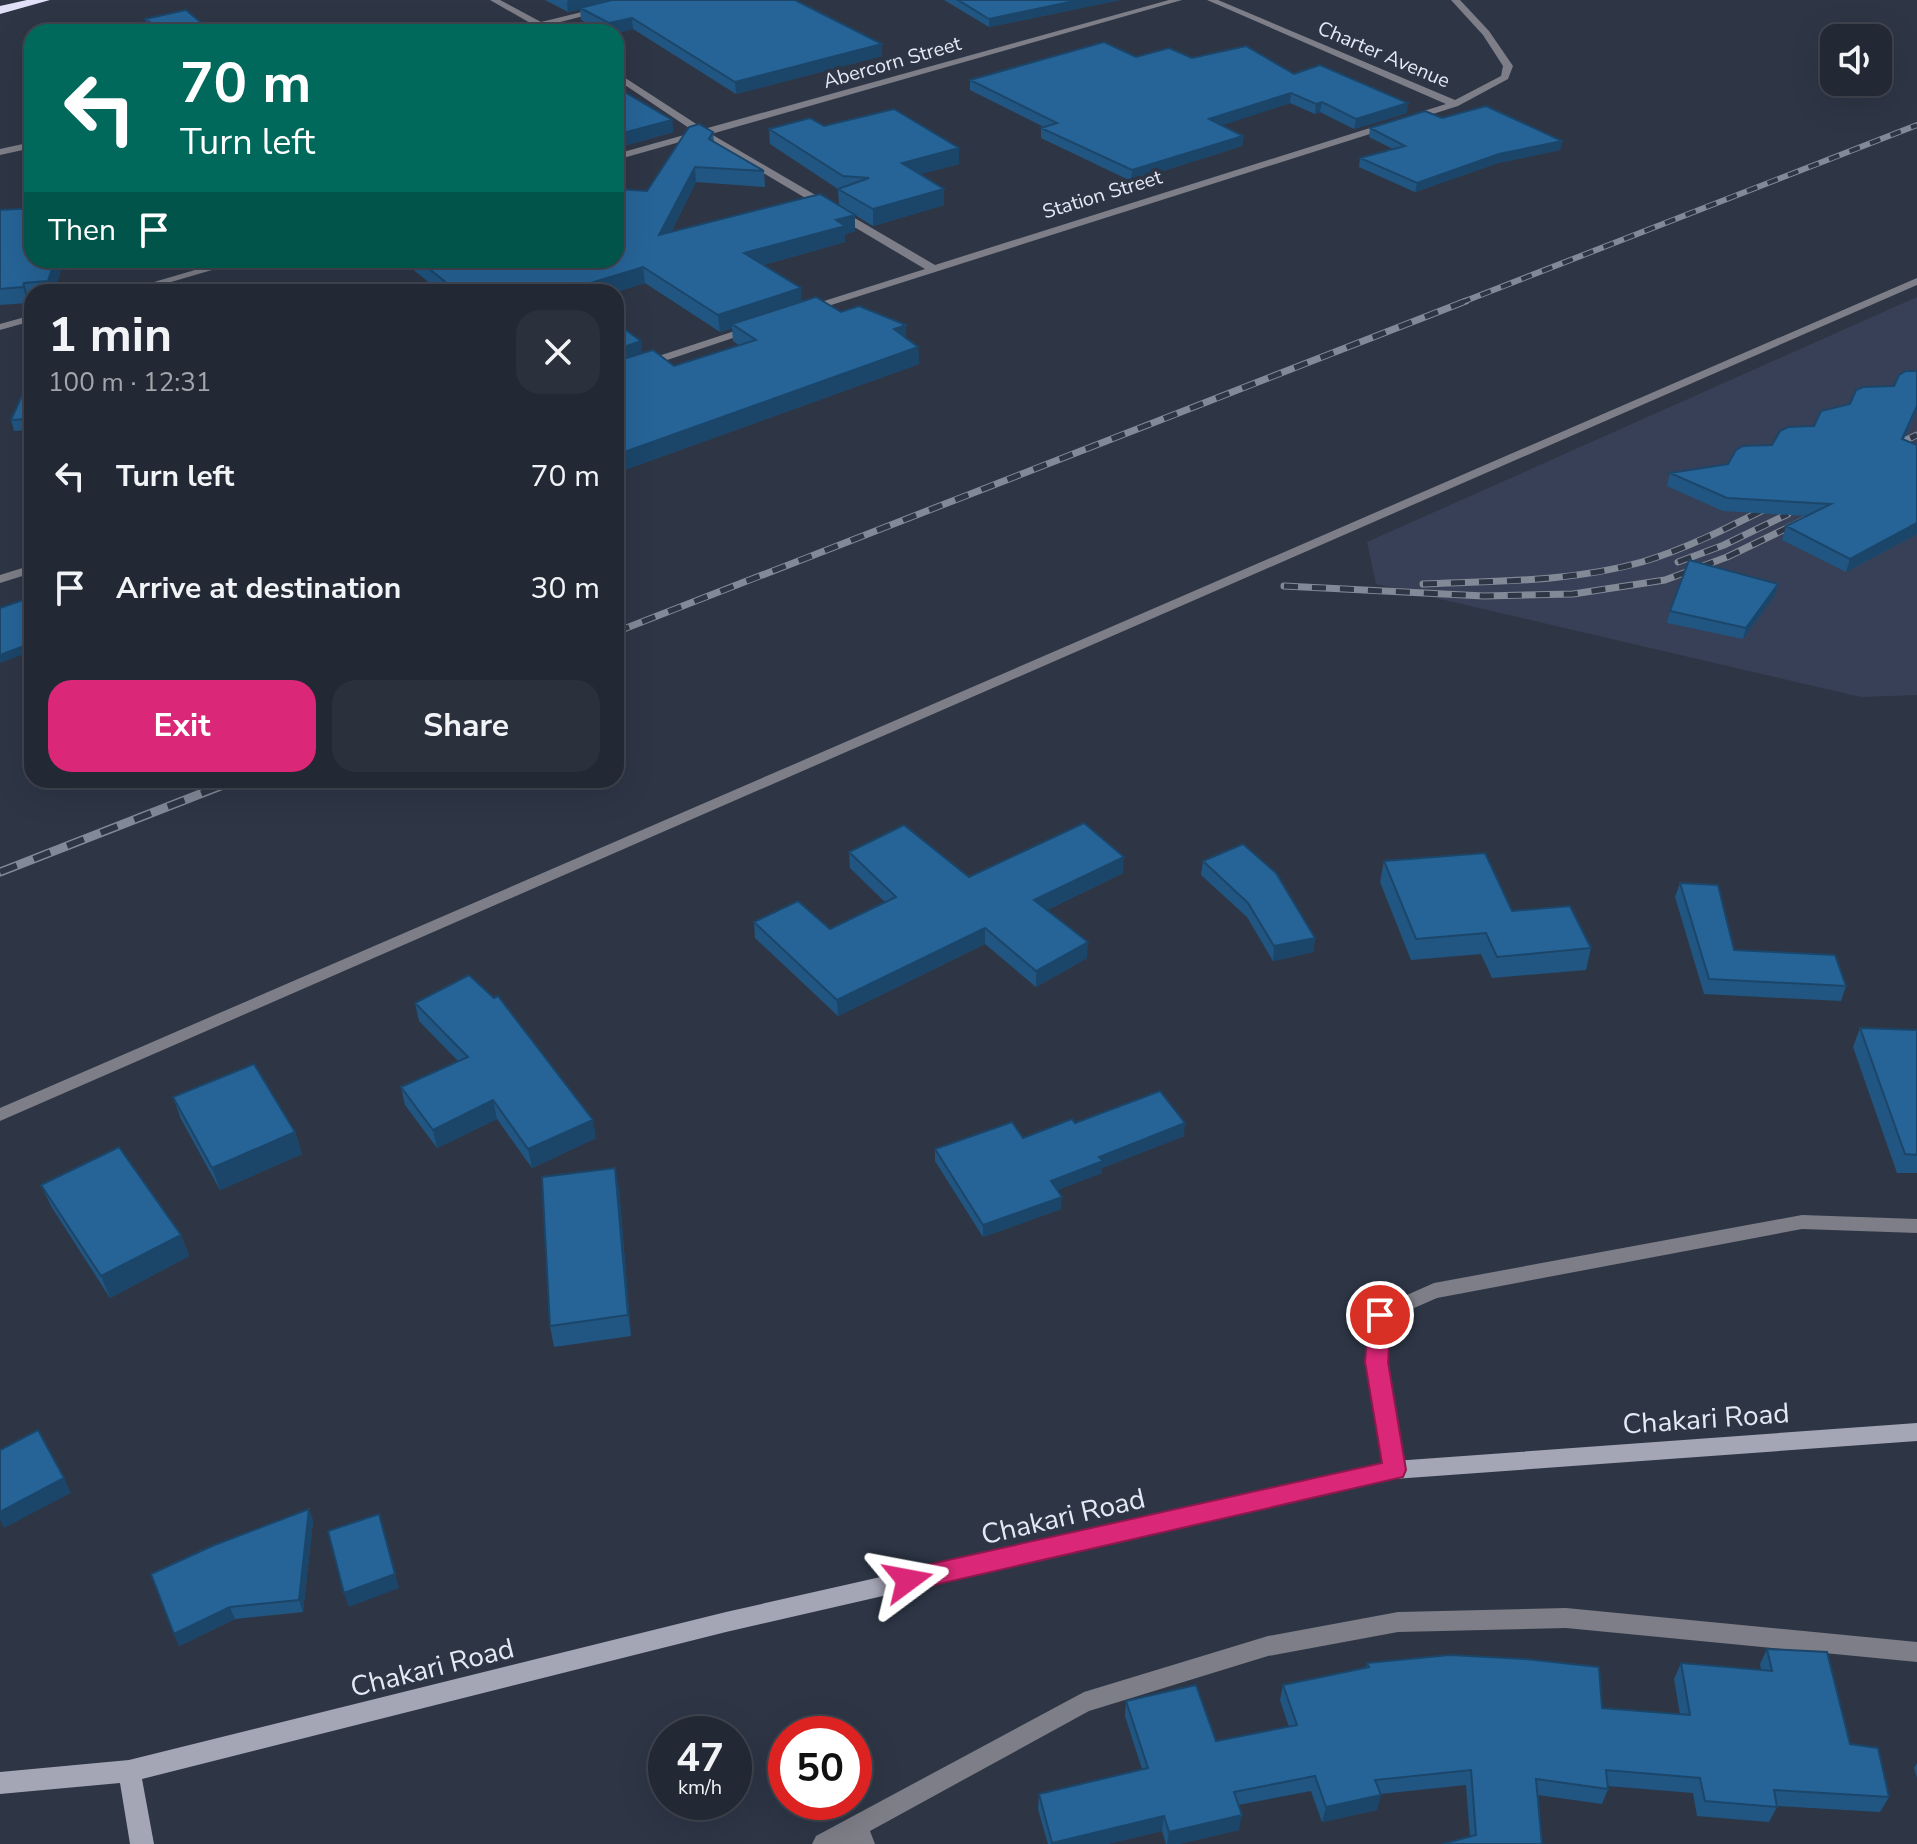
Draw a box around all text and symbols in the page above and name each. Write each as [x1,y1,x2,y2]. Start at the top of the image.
street label: Charter Avenue [1314,14,1454,94]
map controls [1820,24,1892,96]
button: sound [1820,24,1892,96]
street label: Abercorn Street [820,30,965,95]
text: 70 m [180,45,311,122]
icon: left [48,56,152,160]
text: Turn left [180,118,315,167]
street label: Station Street [1039,163,1166,225]
icon: arrive [132,208,176,252]
text: Then [48,210,116,251]
text: 1 min [48,302,172,368]
button: close [516,310,600,394]
text: 100 m · 12:31 [48,365,211,400]
icon: left [48,454,92,498]
text: Turn left [116,456,234,497]
text: 70 m [531,456,600,497]
icon: arrive [48,566,92,610]
text: Arrive at destination [116,568,401,609]
text: 30 m [531,568,600,609]
button: Exit [48,680,316,772]
button: Share [332,680,600,772]
pin [1346,1281,1414,1349]
icon: arrive [1358,1293,1402,1337]
street label: Chakari Road [1621,1394,1791,1444]
street label: Chakari Road [978,1480,1149,1554]
position arrow [866,1538,950,1622]
street label: Chakari Road [347,1629,518,1707]
speed limit sign: 50 [768,1716,872,1820]
text: 47 [676,1731,724,1785]
text: km/h [678,1774,722,1801]

